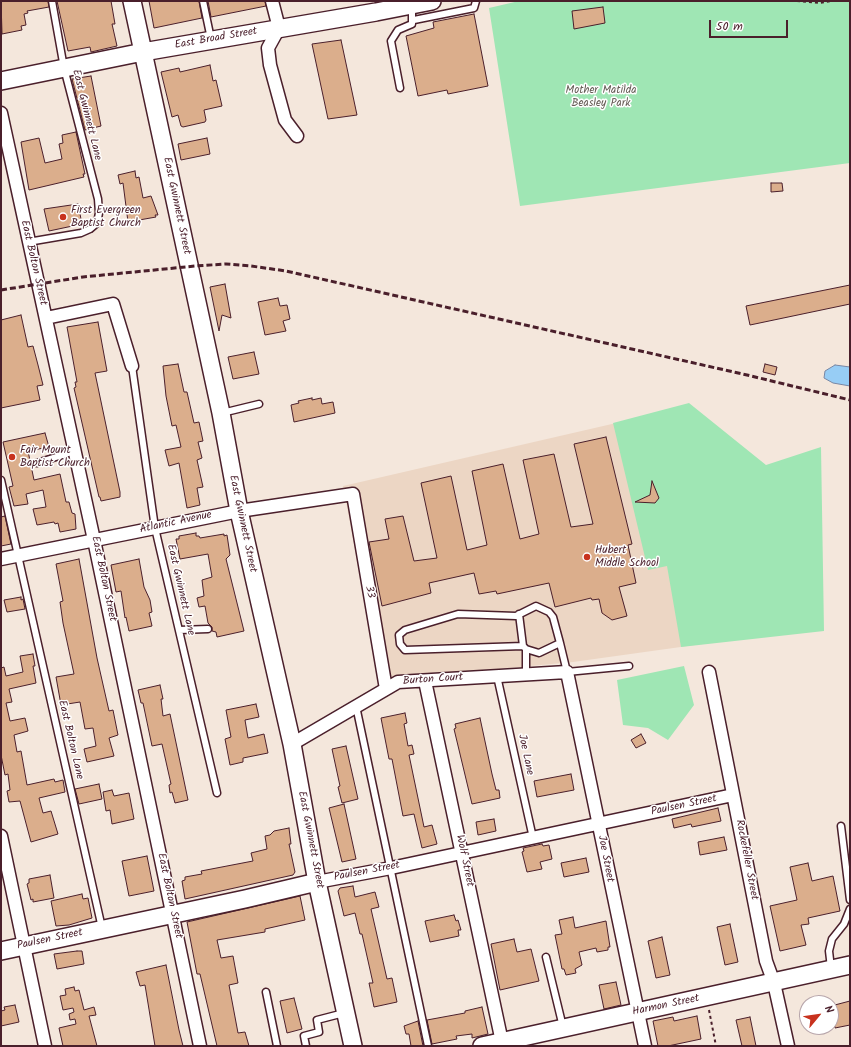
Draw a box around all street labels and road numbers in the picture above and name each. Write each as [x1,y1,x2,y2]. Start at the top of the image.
street label: East Broad Street [174,25,258,53]
street label: East Gwinnett Lane [68,68,104,162]
street label: East Gwinnett Street [159,156,193,256]
street label: East Bolton Street [17,219,49,307]
street label: East Gwinnett Street [225,474,259,574]
street label: Atlantic Avenue [139,509,213,537]
street label: East Bolton Street [87,535,119,623]
street label: East Gwinnett Lane [163,543,197,637]
street label: 33 [361,585,377,599]
street label: Burton Court [403,671,463,689]
street label: East Bolton Lane [54,699,86,781]
street label: Joe Lane [514,733,536,777]
street label: East Gwinnett Street [294,790,326,890]
street label: Paulsen Street [650,793,718,819]
street label: Rockefeller Street [732,819,760,901]
street label: Wolf Street [452,834,476,888]
street label: Joe Street [594,834,616,884]
street label: East Bolton Street [153,852,185,940]
street label: Paulsen Street [333,859,401,885]
street label: Paulsen Street [16,927,84,953]
street label: Harmon Street [631,992,701,1020]

